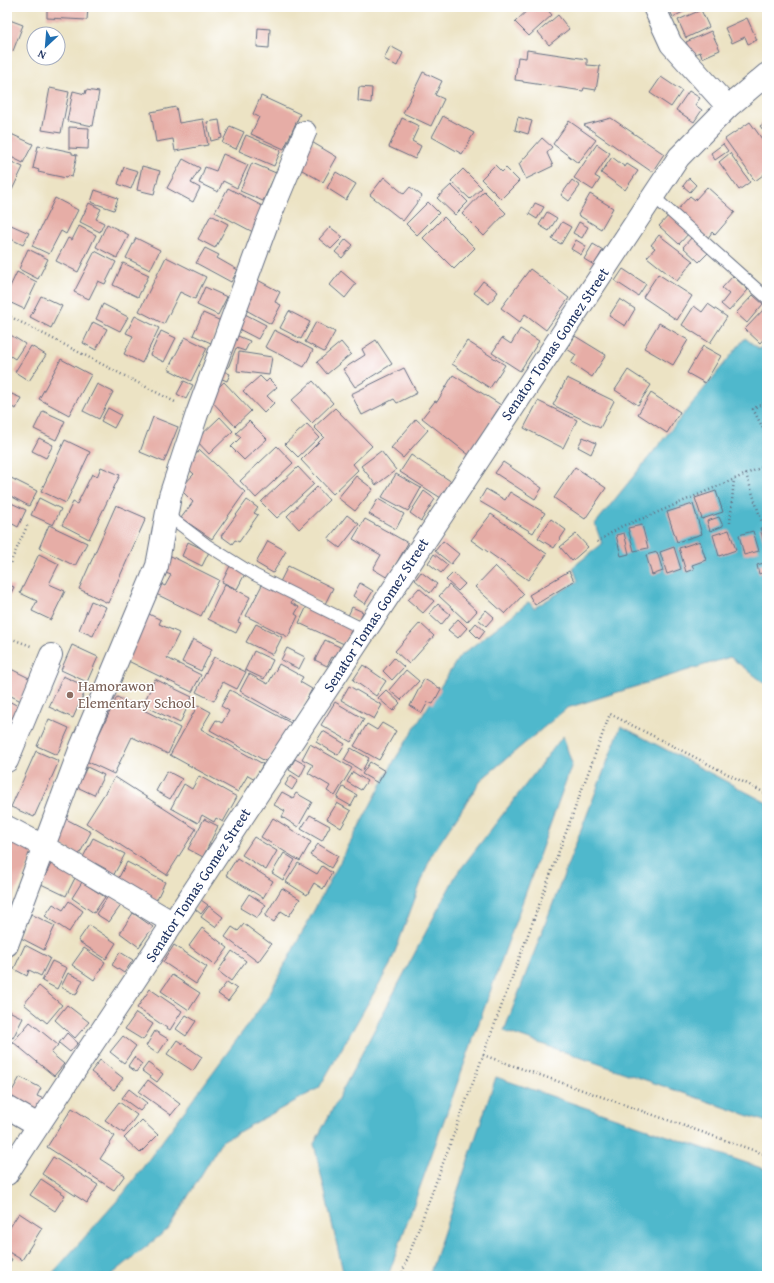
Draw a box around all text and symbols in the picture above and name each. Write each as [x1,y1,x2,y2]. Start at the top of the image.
north arrow [26,26,66,66]
text: N [34,46,48,64]
street label: Senator Tomas Gomez Street [496,263,614,424]
street label: Senator Tomas Gomez Street [318,533,434,696]
place label: Hamorawon Elementary School [78,675,196,713]
marker: Hamorawon Elementary School [65,690,75,700]
street label: Senator Tomas Gomez Street [140,803,256,966]

